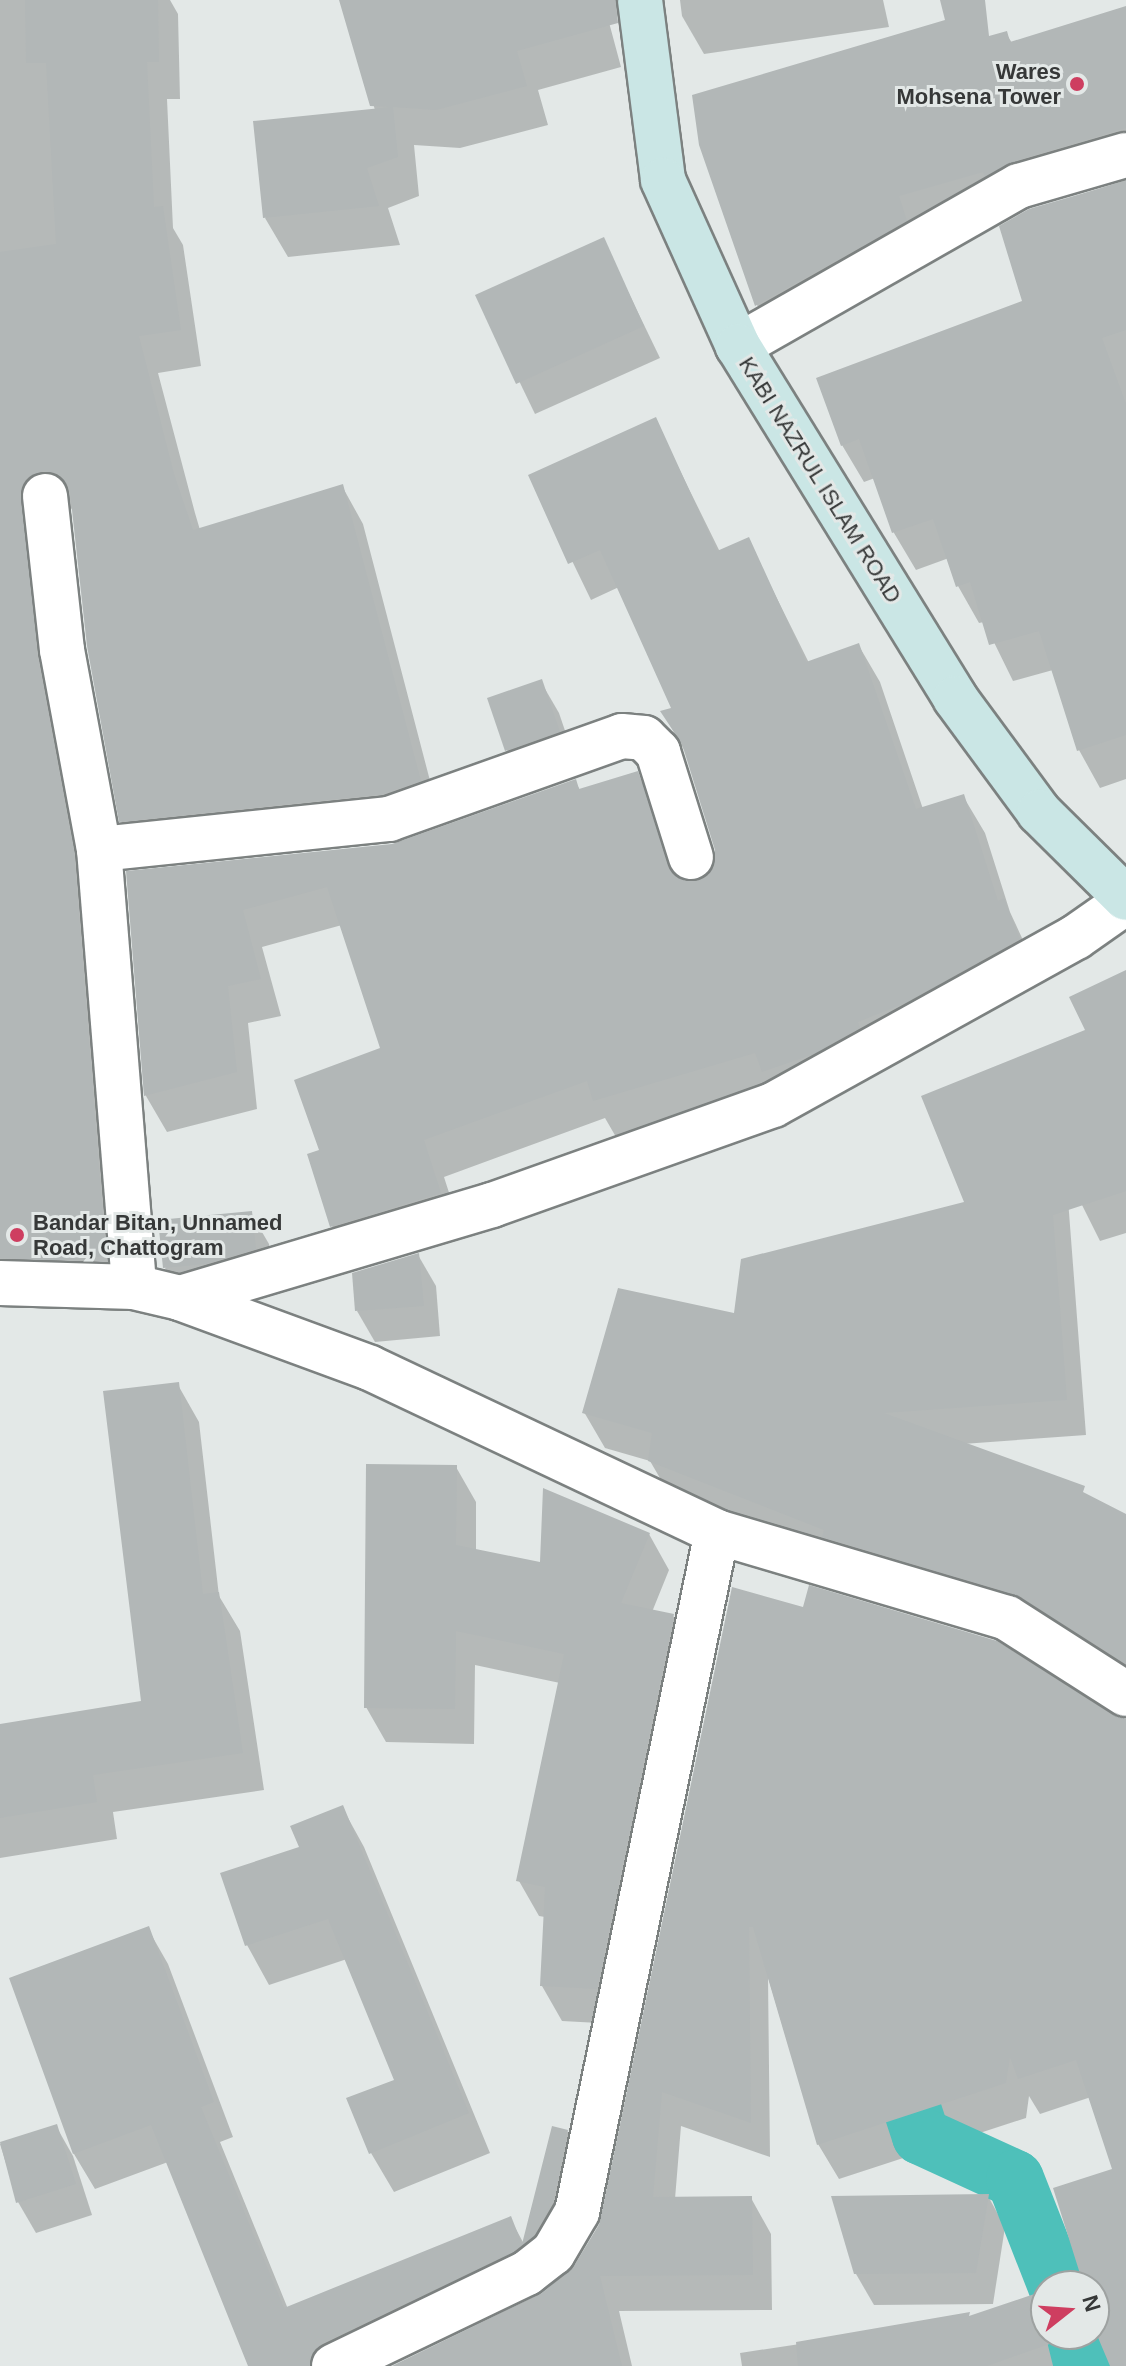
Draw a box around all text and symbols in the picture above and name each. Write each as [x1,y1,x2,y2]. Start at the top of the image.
place label: Wares Mohsena Tower [896,58,1061,110]
marker: Wares Mohsena Tower [1068,75,1086,93]
street label: KABI NAZRUL ISLAM ROAD [733,352,907,608]
place label: Bandar Bitan, Unnamed Road, Chattogram [33,1209,282,1260]
marker: Bandar Bitan, Unnamed Road, Chattogram [8,1226,26,1244]
north arrow [1030,2270,1110,2350]
text: N [1077,2292,1106,2315]

